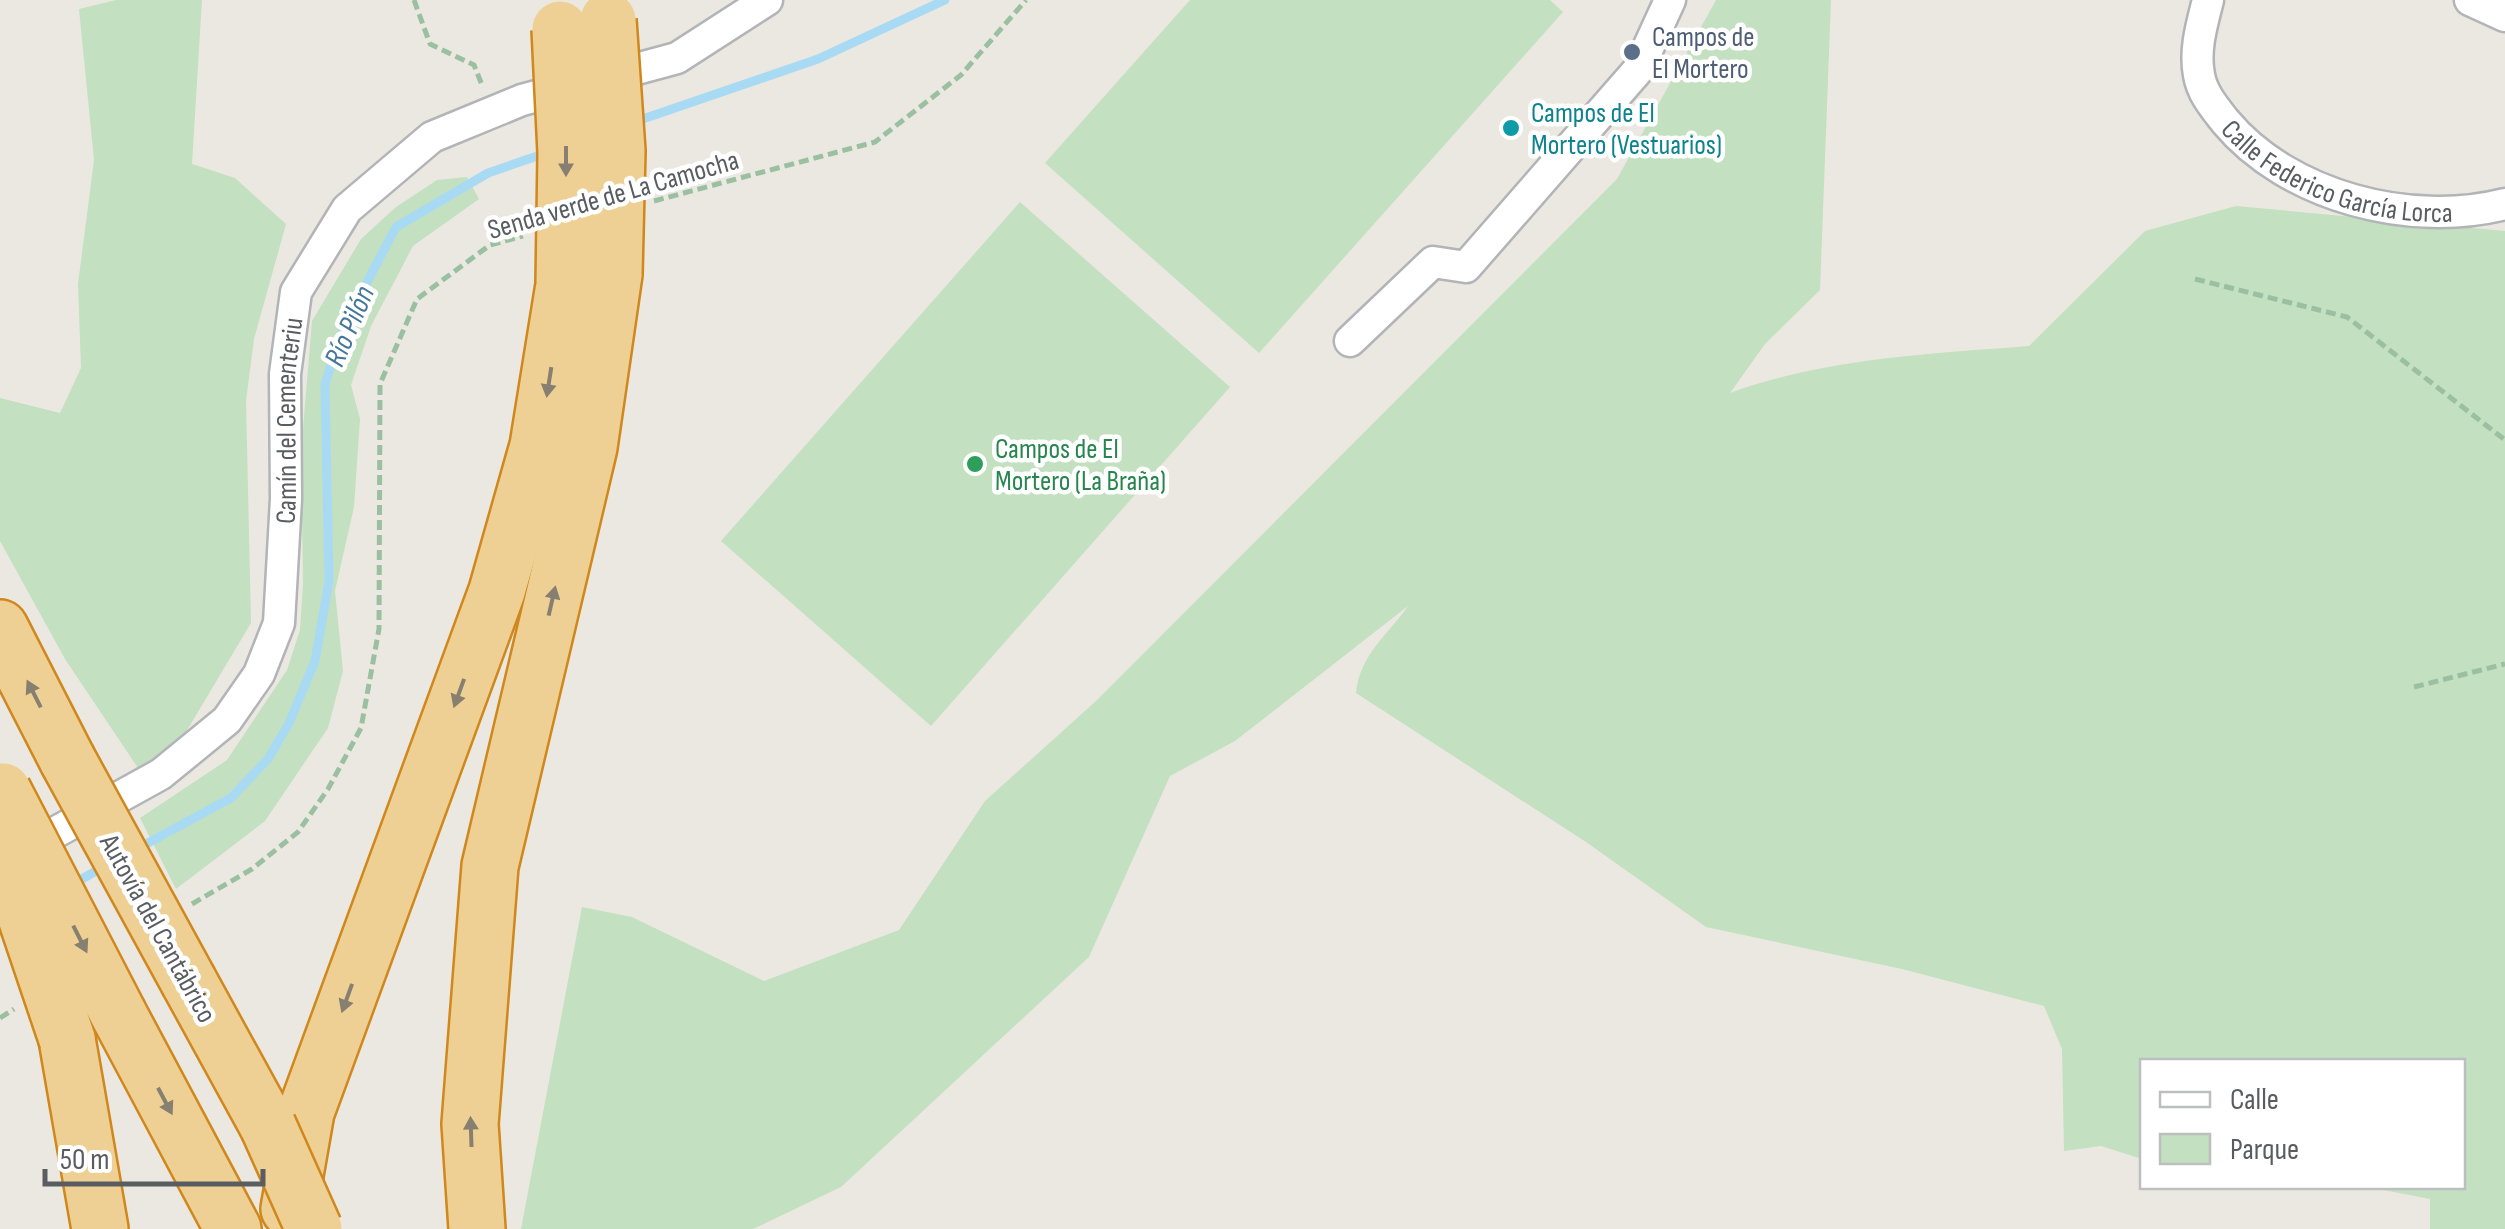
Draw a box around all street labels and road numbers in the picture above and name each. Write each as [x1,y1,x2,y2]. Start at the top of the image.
street label: Calle Federico García Lorca [2214,114,2453,230]
street label: Senda verde de La Camocha [484,144,743,247]
street label: Camín del Cementeriu [270,316,310,525]
street label: Autovía del Cantábrico [92,828,223,1029]

